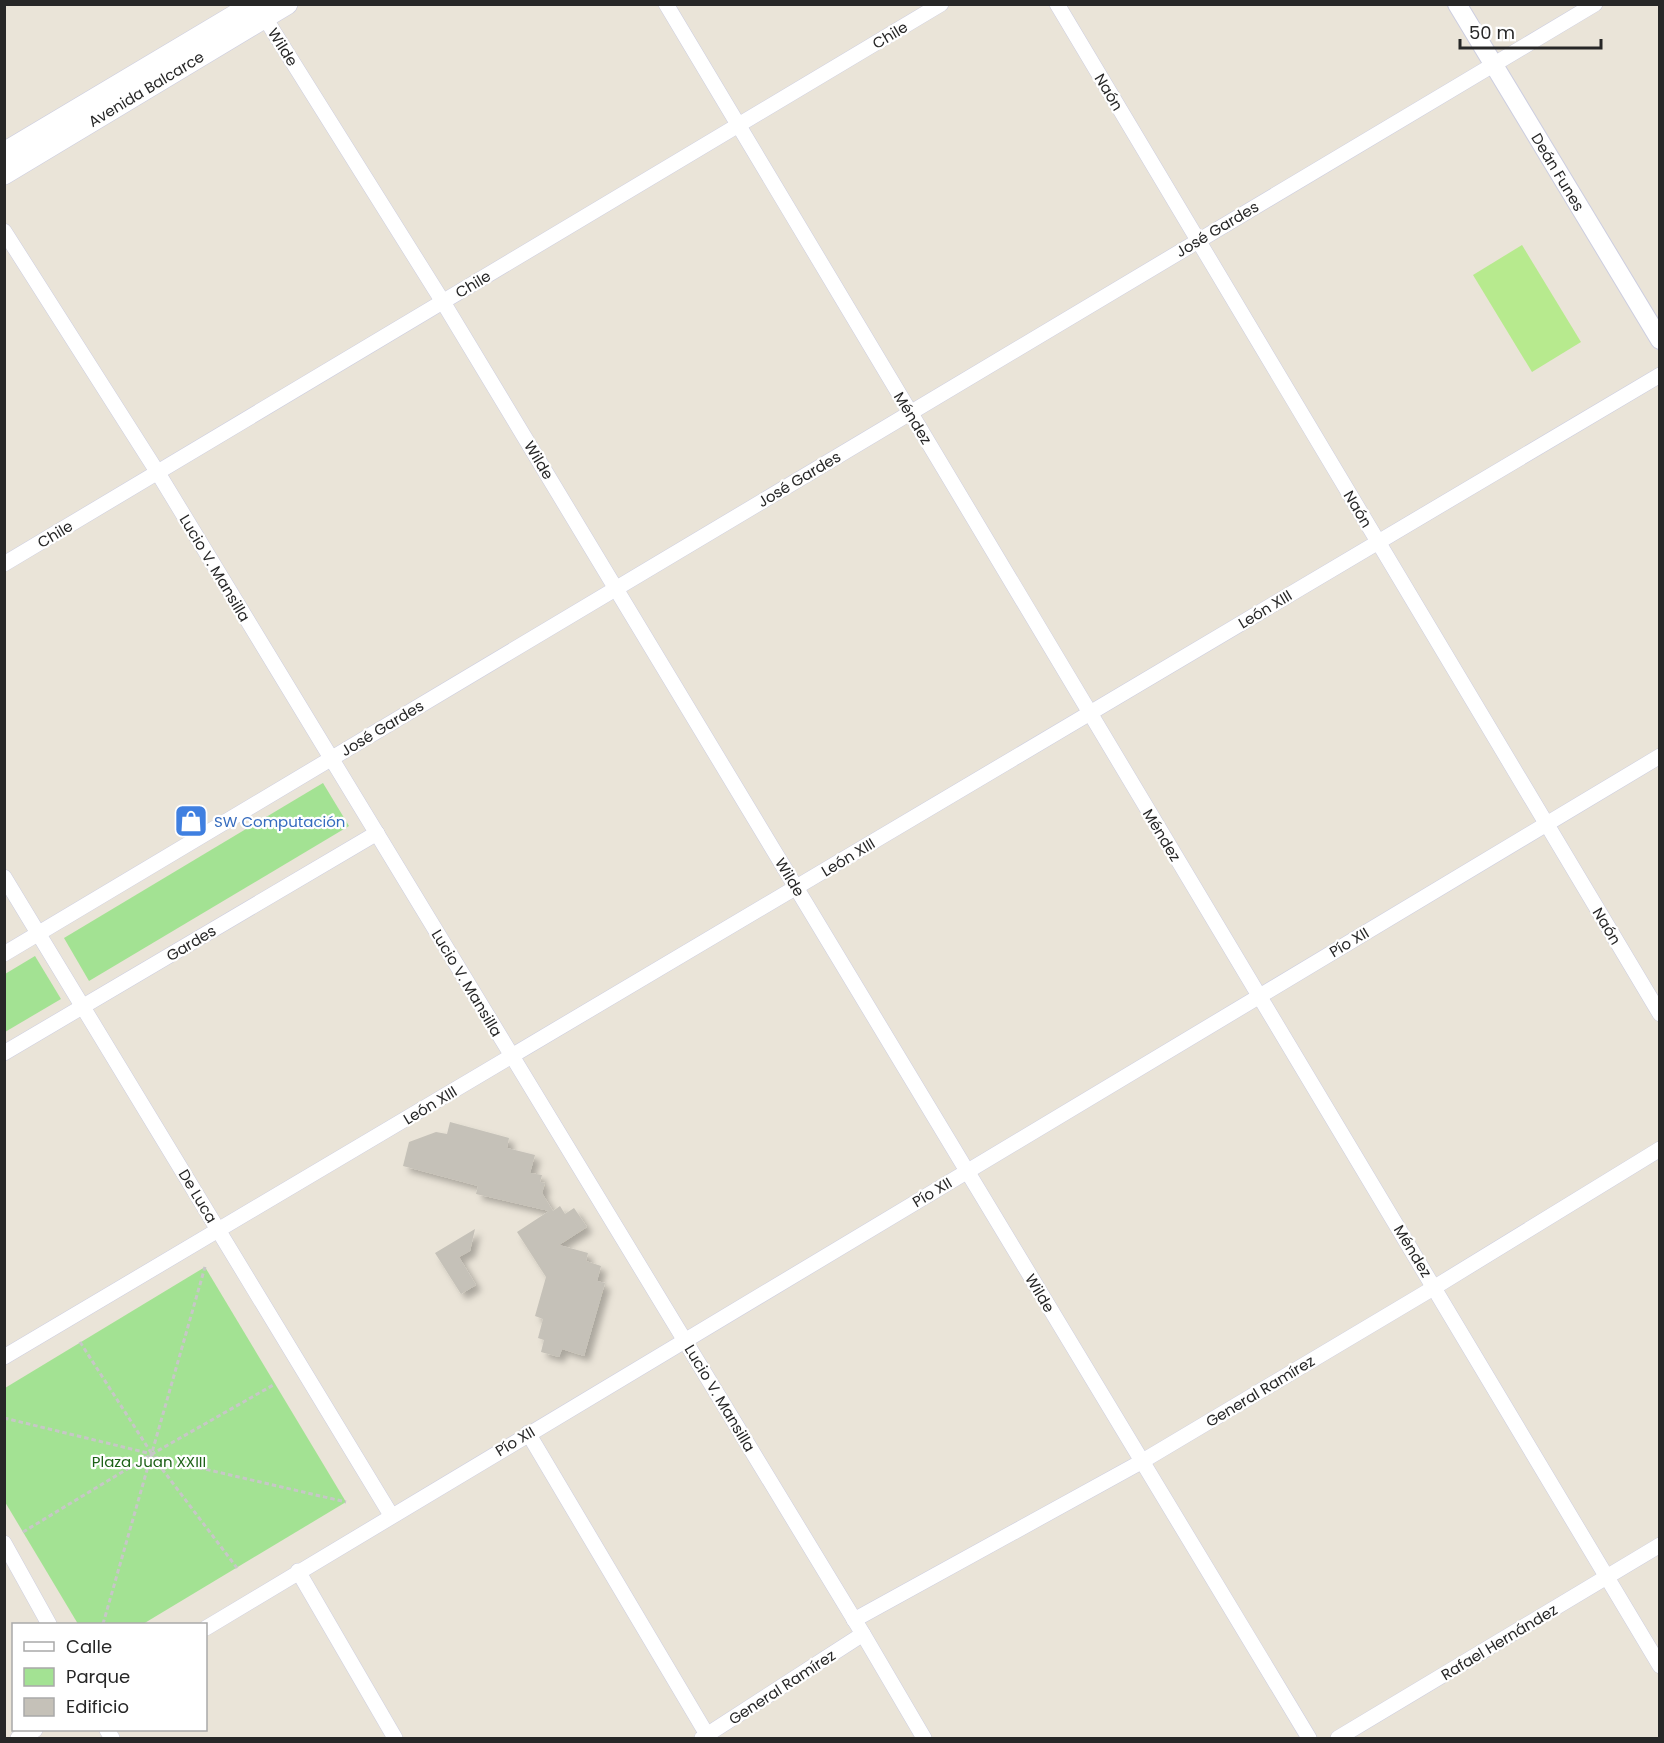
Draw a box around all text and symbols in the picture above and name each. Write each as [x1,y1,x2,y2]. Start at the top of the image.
scale bar [1460,12,1601,50]
street label: Chile [868,16,912,54]
text: 50 m [1469,20,1515,45]
street label: Wilde [263,24,303,70]
street label: Avenida Balcarce [84,46,208,132]
street label: Naón [1090,69,1128,115]
street label: Deán Funes [1526,129,1590,215]
street label: José Gardes [1172,196,1263,262]
street label: Chile [451,265,495,303]
street label: Méndez [889,388,937,448]
street label: Wilde [519,437,559,483]
street label: José Gardes [754,446,845,512]
street label: Naón [1339,486,1377,532]
street label: Lucio V. Mansilla [175,511,255,625]
street label: Chile [33,515,77,553]
street label: León XIII [1234,585,1296,633]
street label: José Gardes [337,695,428,761]
shop icon: SW Computación [173,803,209,839]
street label: Méndez [1138,805,1186,865]
place label: SW Computación [214,811,345,832]
street label: León XIII [817,833,879,881]
street label: Wilde [770,854,810,900]
street label: Naón [1588,903,1626,949]
street label: Gardes [162,920,220,966]
street label: Pío XII [1325,922,1373,962]
street label: Lucio V. Mansilla [427,926,507,1040]
street label: León XIII [399,1081,461,1129]
street label: De Luca [174,1165,222,1227]
street label: Pío XII [908,1172,956,1212]
street label: Méndez [1389,1221,1437,1281]
street label: Wilde [1020,1270,1060,1316]
street label: Lucio V. Mansilla [680,1341,760,1455]
street label: General Ramírez [1202,1350,1318,1432]
street label: Pío XII [491,1421,539,1461]
park label: Plaza Juan XXIII [92,1451,206,1472]
street label: Rafael Hernández [1437,1599,1561,1685]
legend [12,1623,207,1731]
text: Calle [66,1634,112,1659]
street label: General Ramírez [725,1644,840,1729]
text: Parque [66,1664,130,1689]
text: Edificio [66,1694,129,1719]

